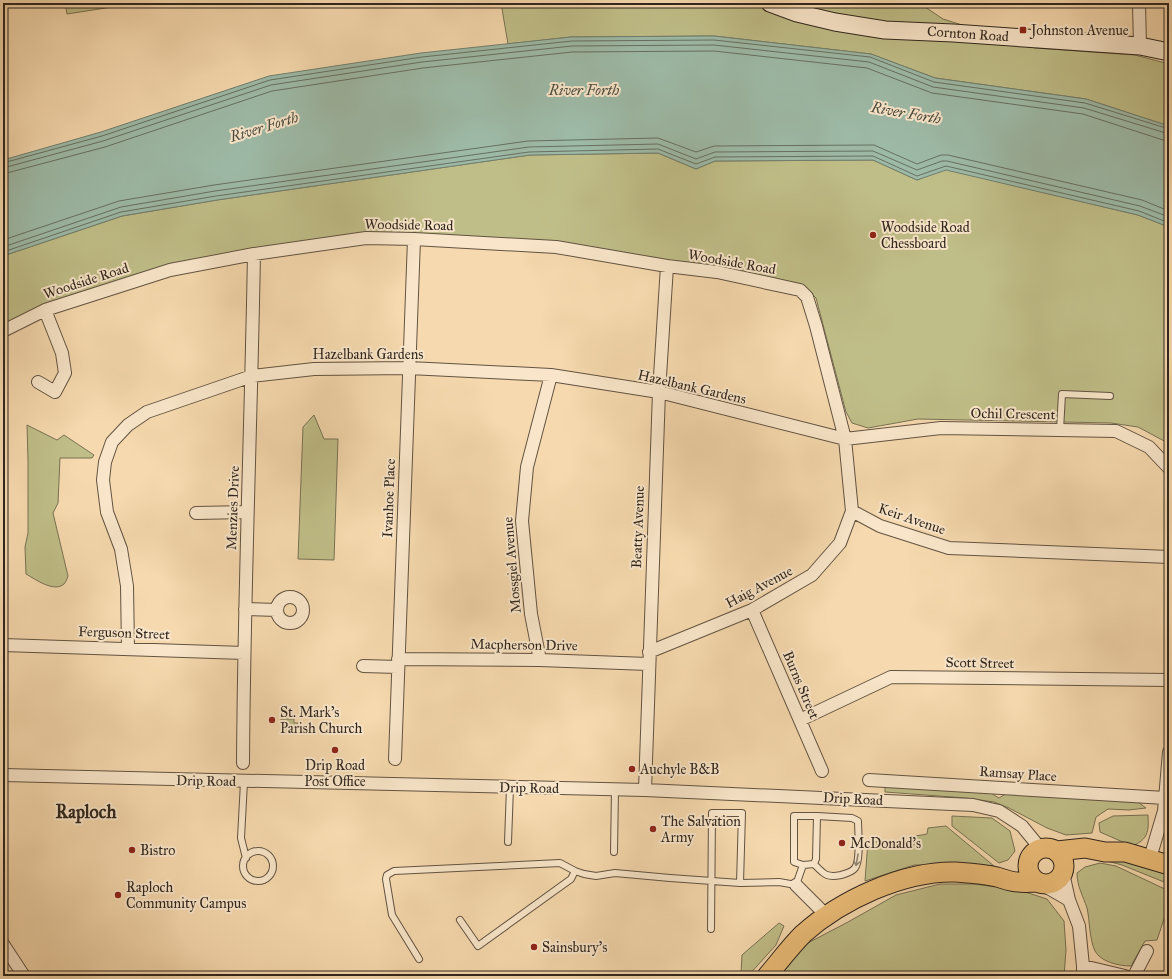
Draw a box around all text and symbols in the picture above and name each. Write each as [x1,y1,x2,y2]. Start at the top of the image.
place label: Johnston Avenue [1029,22,1129,40]
street label: Cornton Road [927,23,1009,45]
marker: Johnston Avenue [1018,25,1028,35]
water label: River Forth [548,81,620,99]
water label: River Forth [869,98,943,128]
water label: River Forth [227,108,301,146]
street label: Woodside Road [365,216,453,234]
place label: Woodside Road Chessboard [881,219,970,252]
marker: Woodside Road Chessboard [868,230,878,240]
street label: Woodside Road [687,246,777,278]
street label: Woodside Road [41,259,131,303]
street label: Hazelbank Gardens [313,346,423,363]
street label: Hazelbank Gardens [636,366,748,408]
street label: Ochil Crescent [970,405,1056,423]
street label: Ivanhoe Place [379,458,399,538]
street label: Menzies Drive [223,465,243,550]
street label: Beatty Avenue [628,485,648,569]
street label: Keir Avenue [876,500,948,538]
street label: Mossgiel Avenue [499,516,525,614]
street label: Haig Avenue [723,562,796,612]
street label: Ferguson Street [78,623,170,643]
street label: Macpherson Drive [470,636,578,654]
street label: Burns Street [779,648,823,722]
street label: Scott Street [945,654,1015,672]
place label: St. Mark's Parish Church [280,704,362,737]
marker: St. Mark's Parish Church [267,715,277,725]
marker: Drip Road Post Office [330,745,340,755]
place label: Drip Road Post Office [304,757,366,790]
place label: Auchyle B&B [639,761,720,778]
street label: Ramsay Place [979,763,1057,785]
marker: Auchyle B&B [627,764,637,774]
street label: Drip Road [176,772,236,790]
street label: Drip Road [499,779,559,797]
street label: Drip Road [823,789,883,809]
district label: Raploch [56,801,117,824]
place label: The Salvation Army [660,813,741,846]
marker: The Salvation Army [648,824,658,834]
place label: McDonald's [850,835,921,852]
marker: McDonald's [837,838,847,848]
place label: Bistro [140,842,175,859]
marker: Bistro [127,845,137,855]
one-way arrow [852,853,860,866]
place label: Raploch Community Campus [126,879,246,912]
marker: Raploch Community Campus [113,890,123,900]
place label: Sainsbury's [542,939,607,956]
marker: Sainsbury's [529,942,539,952]

